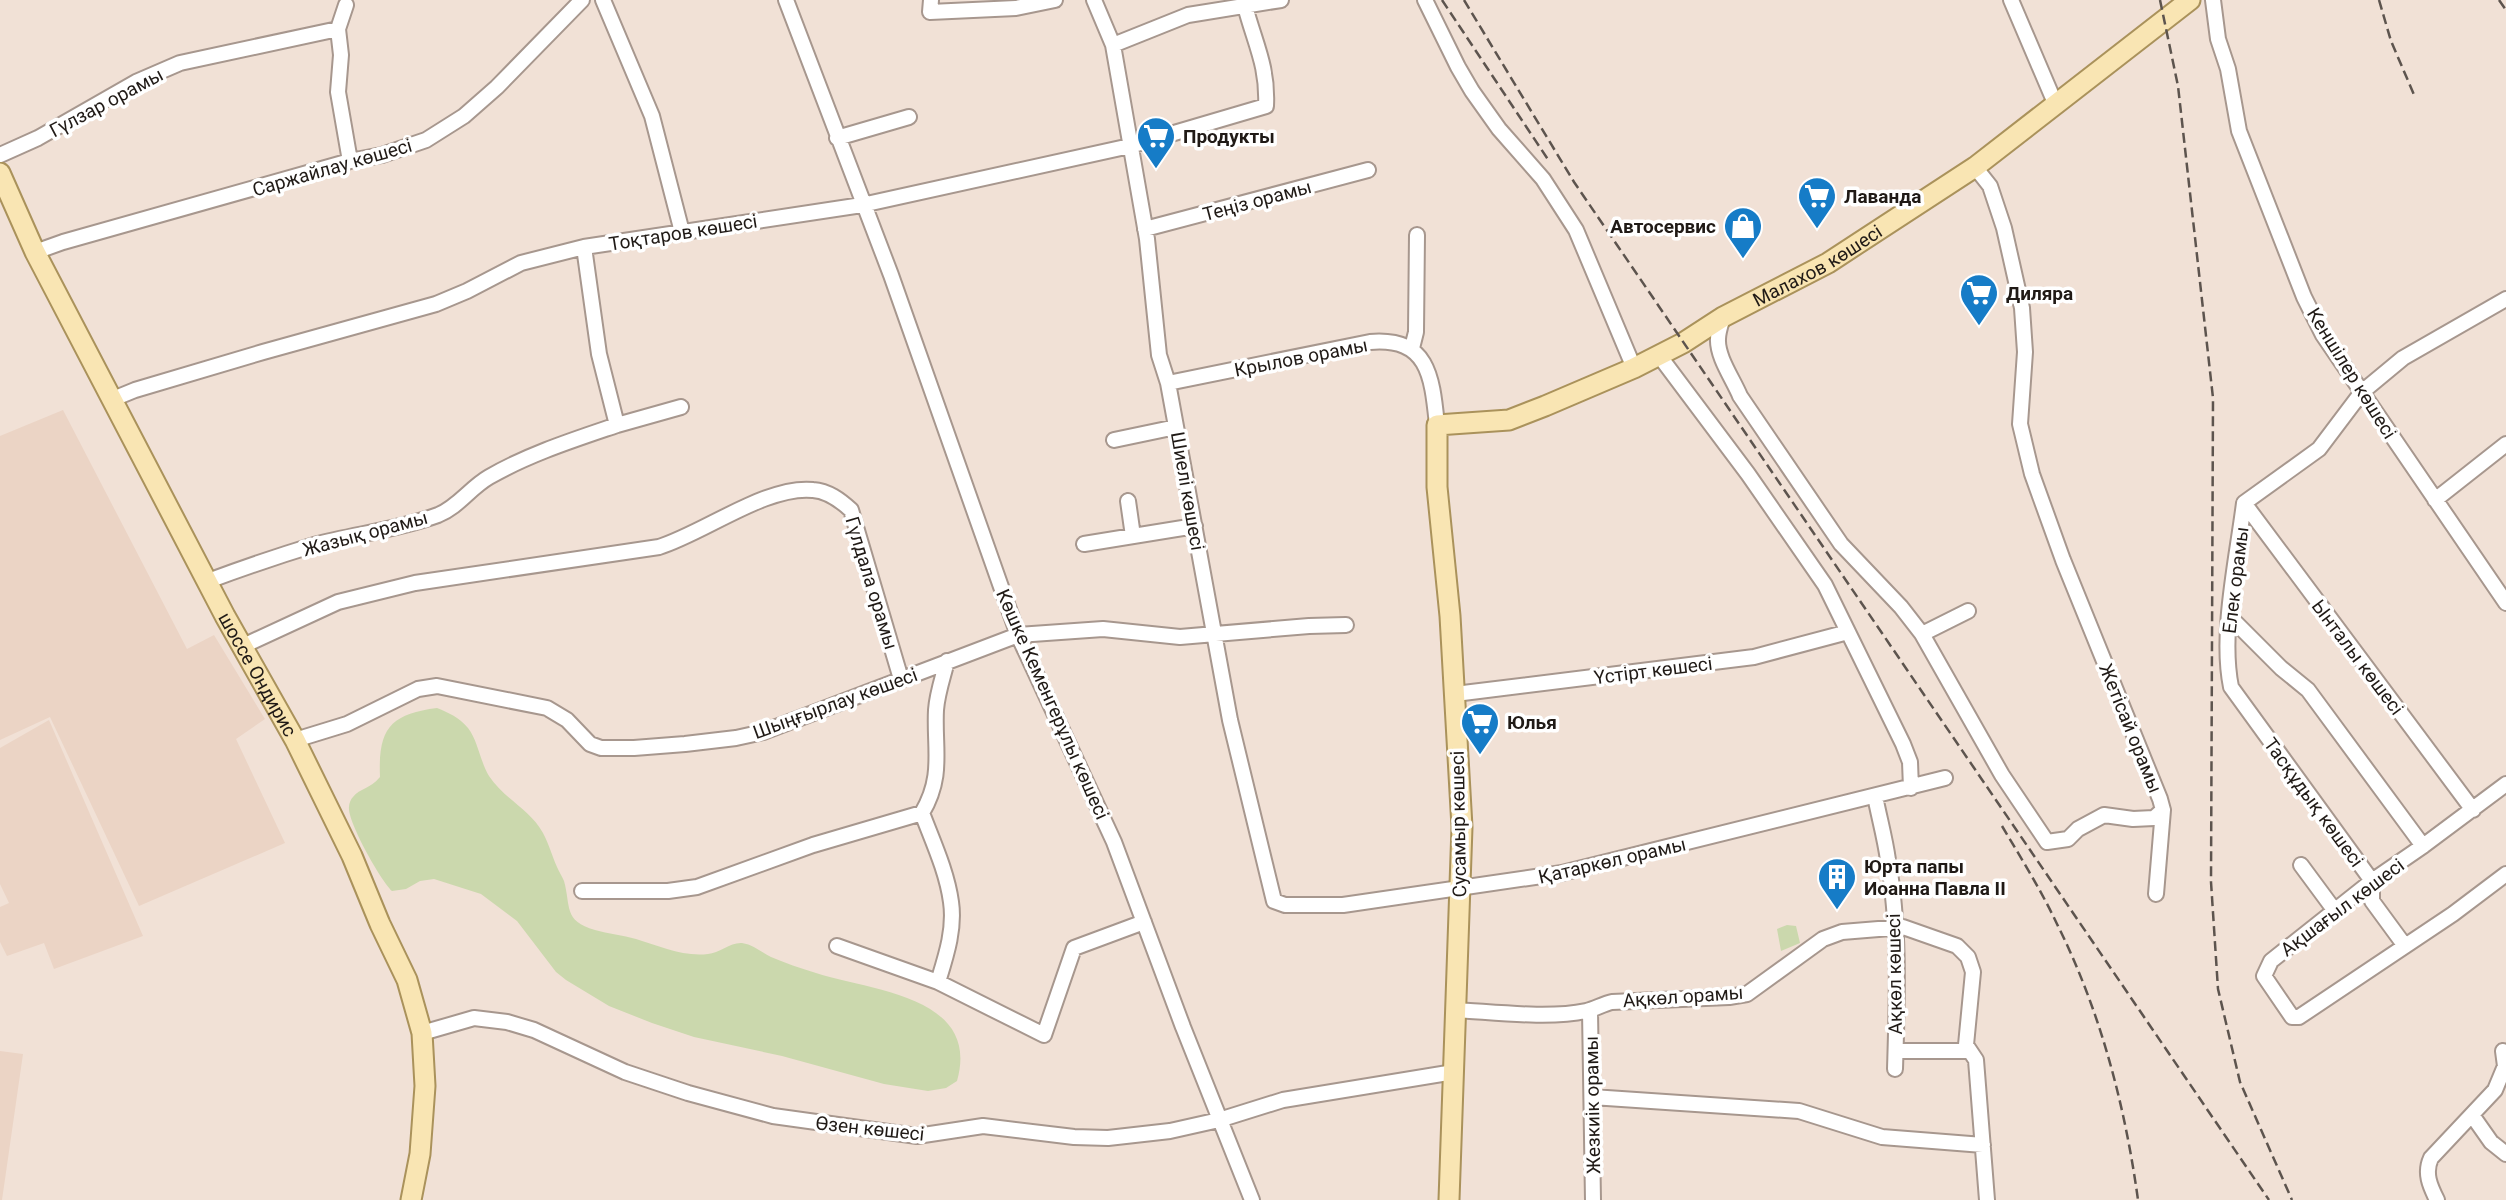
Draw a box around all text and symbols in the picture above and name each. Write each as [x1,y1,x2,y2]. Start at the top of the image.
street label: Гүлзар орамы [45,63,167,142]
supermarket icon: Продукты [1135,115,1177,170]
place label: Продукты [1183,125,1275,148]
street label: Саржайлау көшесі [250,134,415,201]
street label: Теңіз орамы [1200,175,1314,226]
supermarket icon: Лаванда [1796,175,1838,230]
place label: Лаванда [1844,185,1921,208]
shop icon: Автосервис [1722,205,1764,260]
street label: Тоқтаров көшесі [607,209,759,256]
place label: Автосервис [1610,215,1716,238]
street label: Малахов көшесі [1749,220,1886,312]
supermarket icon: Диляра [1958,272,2000,327]
place label: Диляра [2006,282,2073,305]
street label: Кеншілер көшесі [2302,303,2401,443]
street label: Крылов орамы [1232,333,1370,382]
street label: Шиелі көшесі [1166,430,1209,552]
street label: Жазық орамы [300,506,430,561]
street label: Гүлдала орамы [840,514,903,652]
street label: Елек орамы [2218,525,2253,635]
street label: Көшке Кеменгерұлы көшесі [991,585,1114,823]
street label: Ынталы көшесі [2307,595,2408,719]
street label: шоссе Ондирис [213,608,302,741]
street label: Үстірт көшесі [1592,652,1714,689]
street label: Жетісай орамы [2094,660,2167,796]
street label: Шыңғырлау көшесі [750,663,920,744]
supermarket icon: Юлья [1459,701,1501,756]
place label: Юлья [1507,711,1557,734]
street label: Тасқұдық көшесі [2259,733,2368,871]
street label: Сусамыр көшесі [1446,750,1471,898]
street label: Қатаркөл орамы [1536,832,1688,889]
street label: Ақшағыл көшесі [2276,853,2409,961]
place label: Юрта папы Иоанна Павла II [1864,855,2006,900]
building icon: Юрта папы Иоанна Павла II [1816,856,1858,911]
street label: Ақкөл көшесі [1882,913,1907,1035]
street label: Ақкөл орамы [1622,981,1744,1012]
street label: Жезкиік орамы [1580,1036,1605,1174]
street label: Өзен көшесі [814,1111,925,1146]

